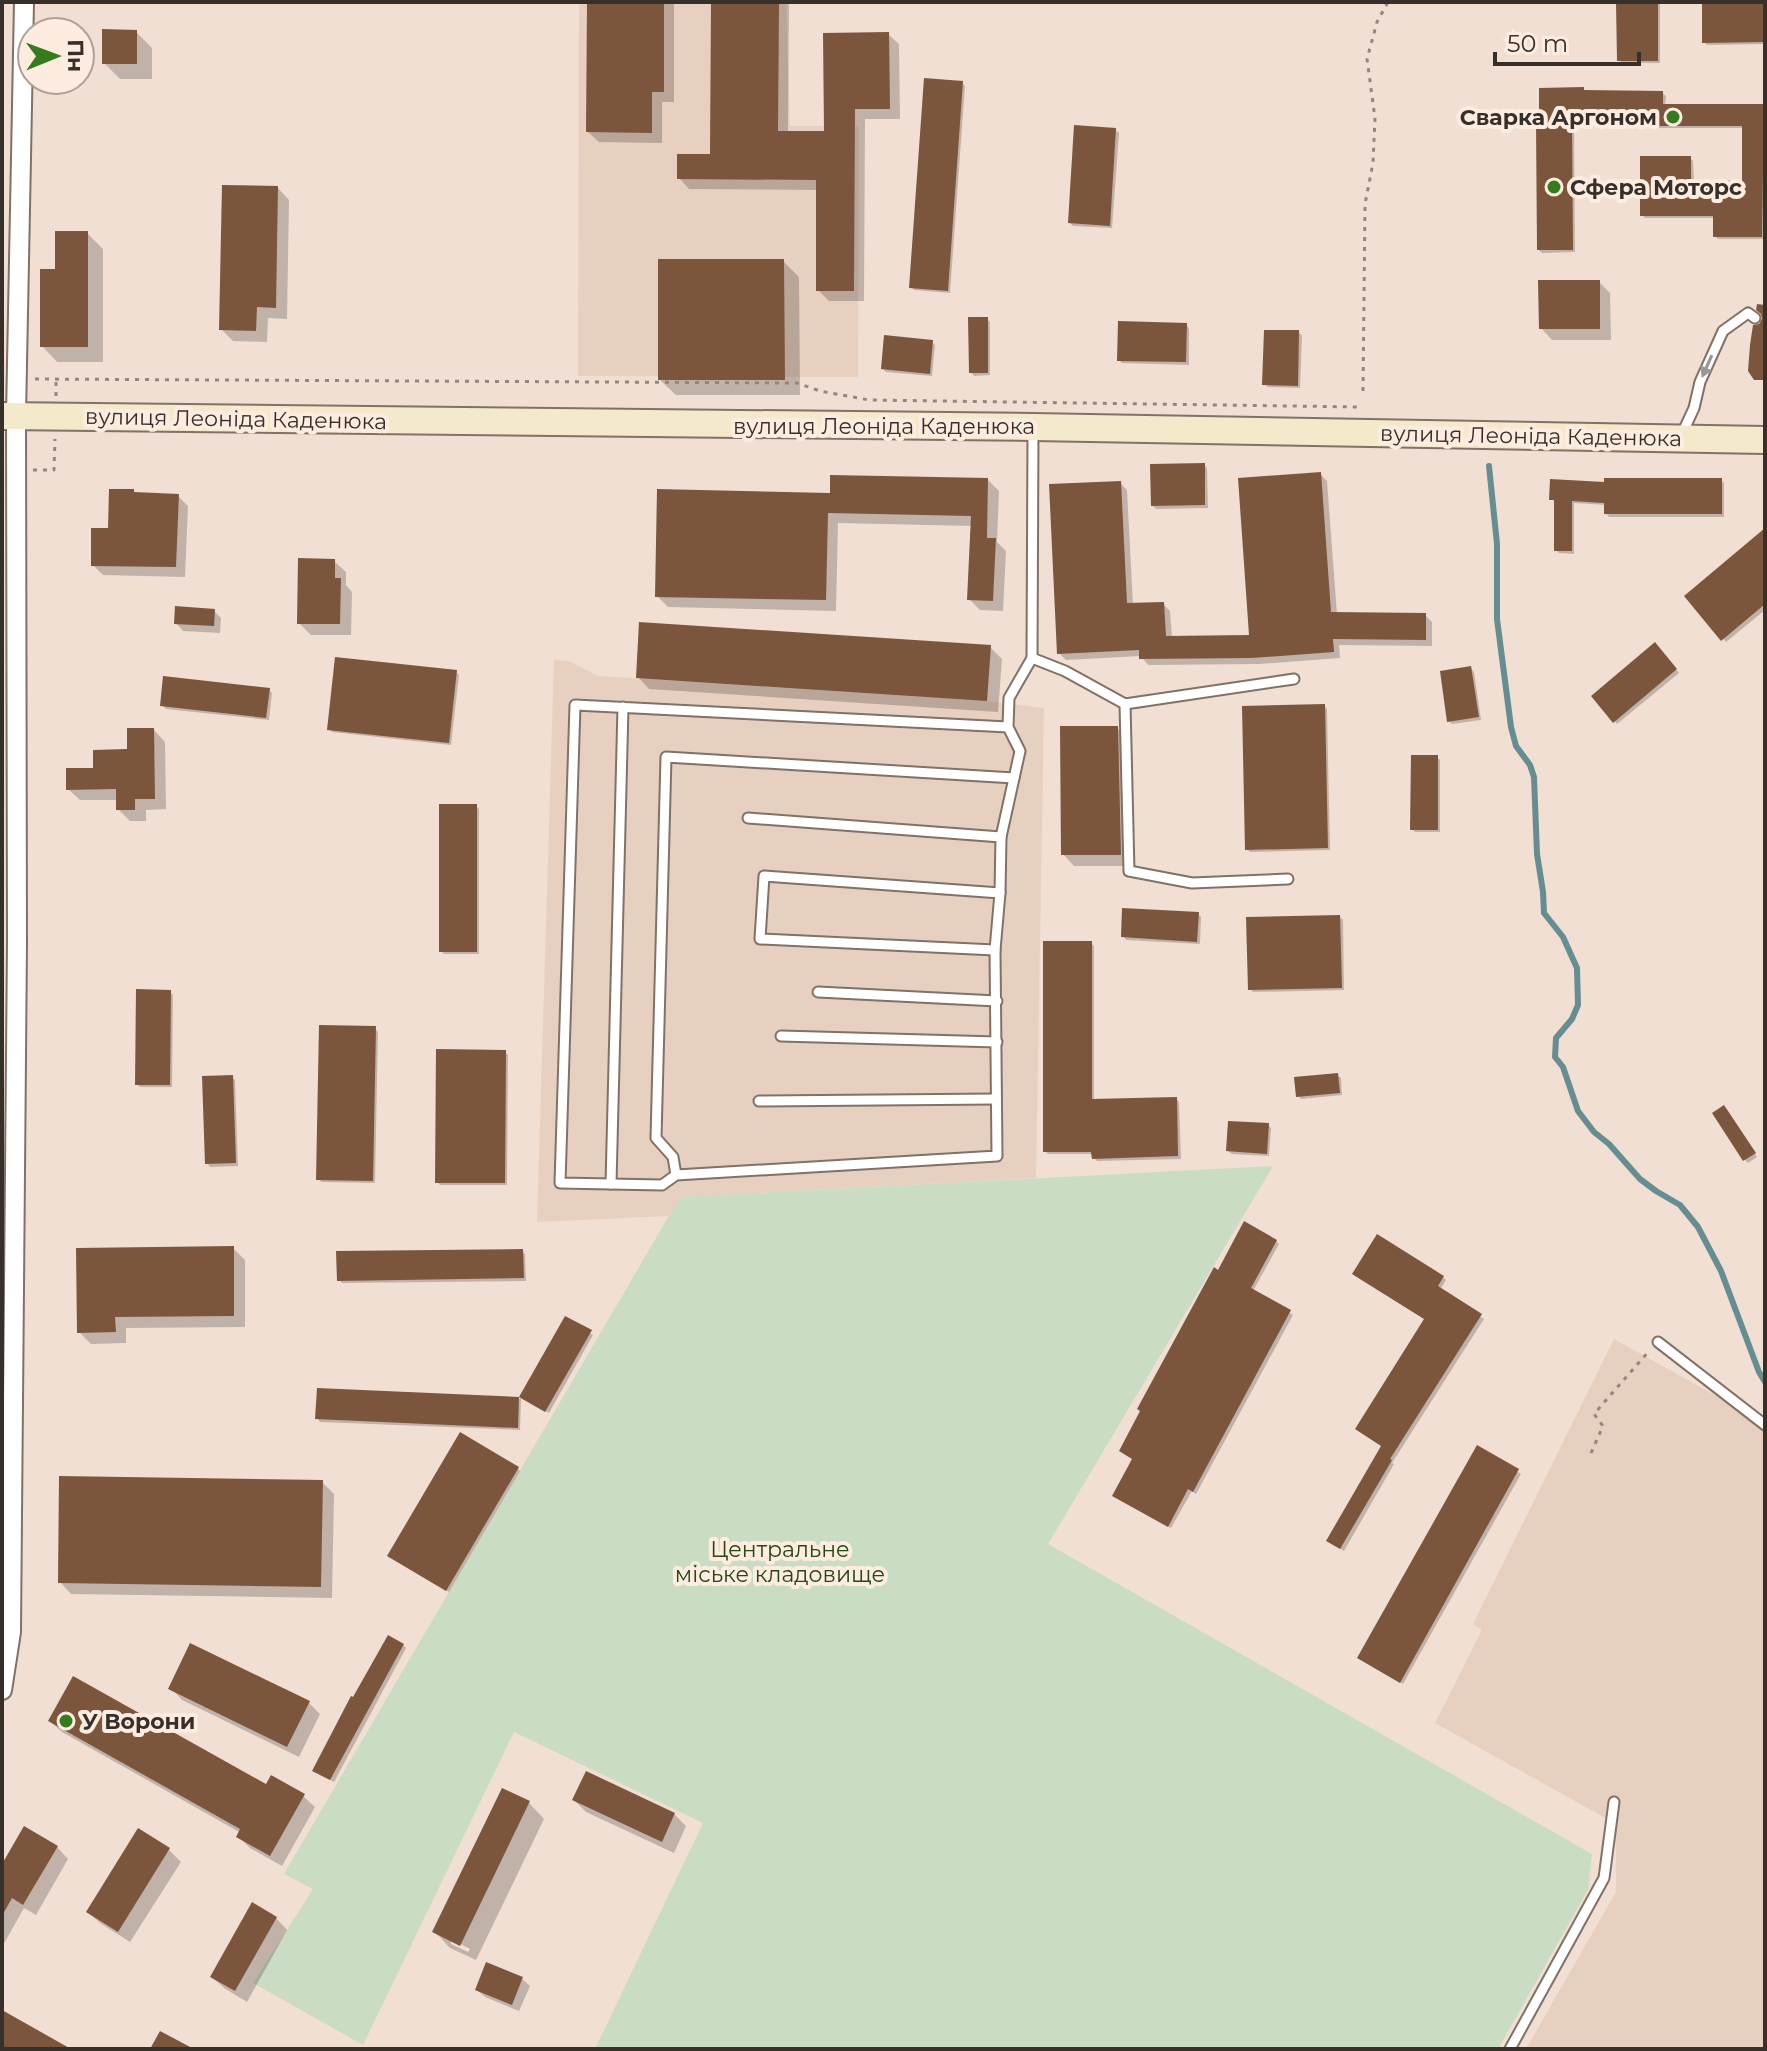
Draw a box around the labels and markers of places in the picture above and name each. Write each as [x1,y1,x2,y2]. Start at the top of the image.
place label: Сварка Аргоном [1460,104,1657,131]
marker: Сварка Аргоном [1664,108,1682,126]
place label: Сфера Моторс [1570,174,1742,201]
marker: Сфера Моторс [1545,178,1563,196]
place label: У Ворони [82,1708,195,1735]
marker: У Ворони [57,1712,75,1730]

